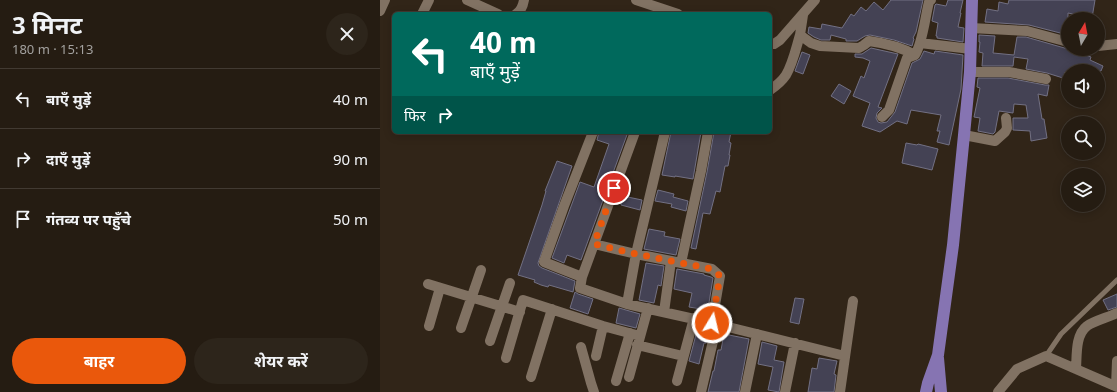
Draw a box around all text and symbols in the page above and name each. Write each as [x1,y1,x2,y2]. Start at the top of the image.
text: 3 मिनट [12,8,82,41]
north arrow [1061,12,1105,56]
map controls [1061,12,1105,212]
button: close [326,13,368,55]
text: 40 m [470,23,537,61]
icon: left [404,28,456,80]
text: 180 m · 15:13 [12,40,93,58]
text: बाएँ मुड़ें [470,59,520,83]
button: sound [1061,64,1105,108]
icon: left [12,88,34,110]
text: बाएँ मुड़ें [46,89,91,109]
text: 40 m [333,89,368,109]
icon: right [434,104,456,126]
text: फिर [404,105,426,125]
button: search [1061,116,1105,160]
icon: right [12,148,34,170]
text: दाएँ मुड़ें [46,149,90,169]
text: 90 m [333,149,368,169]
button: layers [1061,168,1105,212]
pin [597,171,631,205]
icon: arrive [603,177,625,199]
icon: arrive [12,208,34,230]
text: गंतव्य पर पहुँचे [46,209,131,229]
text: 50 m [333,209,368,229]
position arrow [691,302,733,344]
button: बाहर [12,338,186,384]
button: शेयर करें [194,338,368,384]

